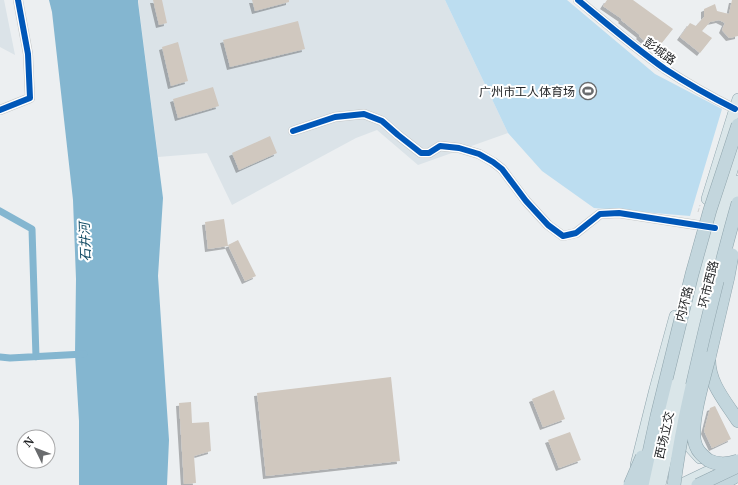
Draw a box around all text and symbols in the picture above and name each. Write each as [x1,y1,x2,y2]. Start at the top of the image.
street label: 彭城路 [641,34,679,68]
sports icon: 广州市工人体育场 [578,81,598,101]
place label: 广州市工人体育场 [479,84,575,99]
water label: 石井河 [76,219,94,262]
street label: 环市西路 [695,259,721,309]
street label: 内环路 [672,285,696,323]
street label: 西场立交 [651,410,677,460]
north arrow [16,429,56,469]
text: N [21,434,37,450]

